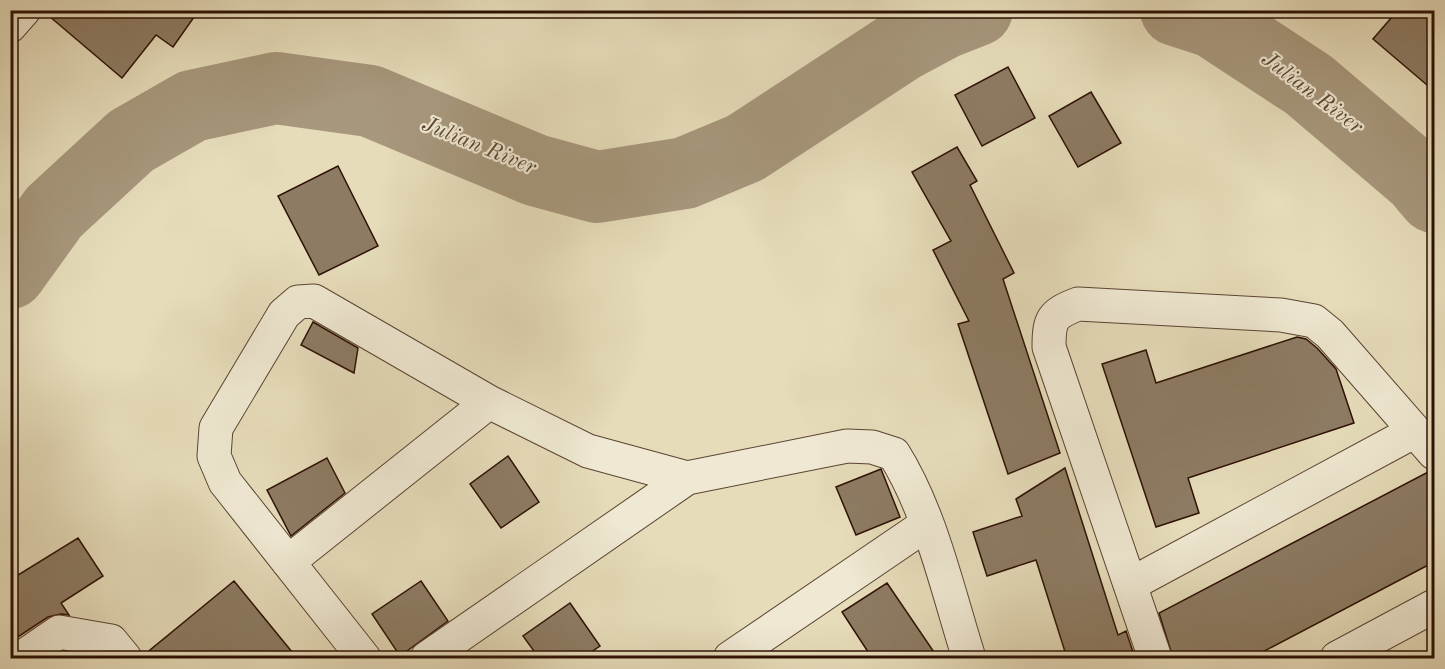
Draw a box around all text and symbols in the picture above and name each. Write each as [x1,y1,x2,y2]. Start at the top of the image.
water label: Julian River [1257,48,1367,138]
water label: Julian River [419,113,540,179]

